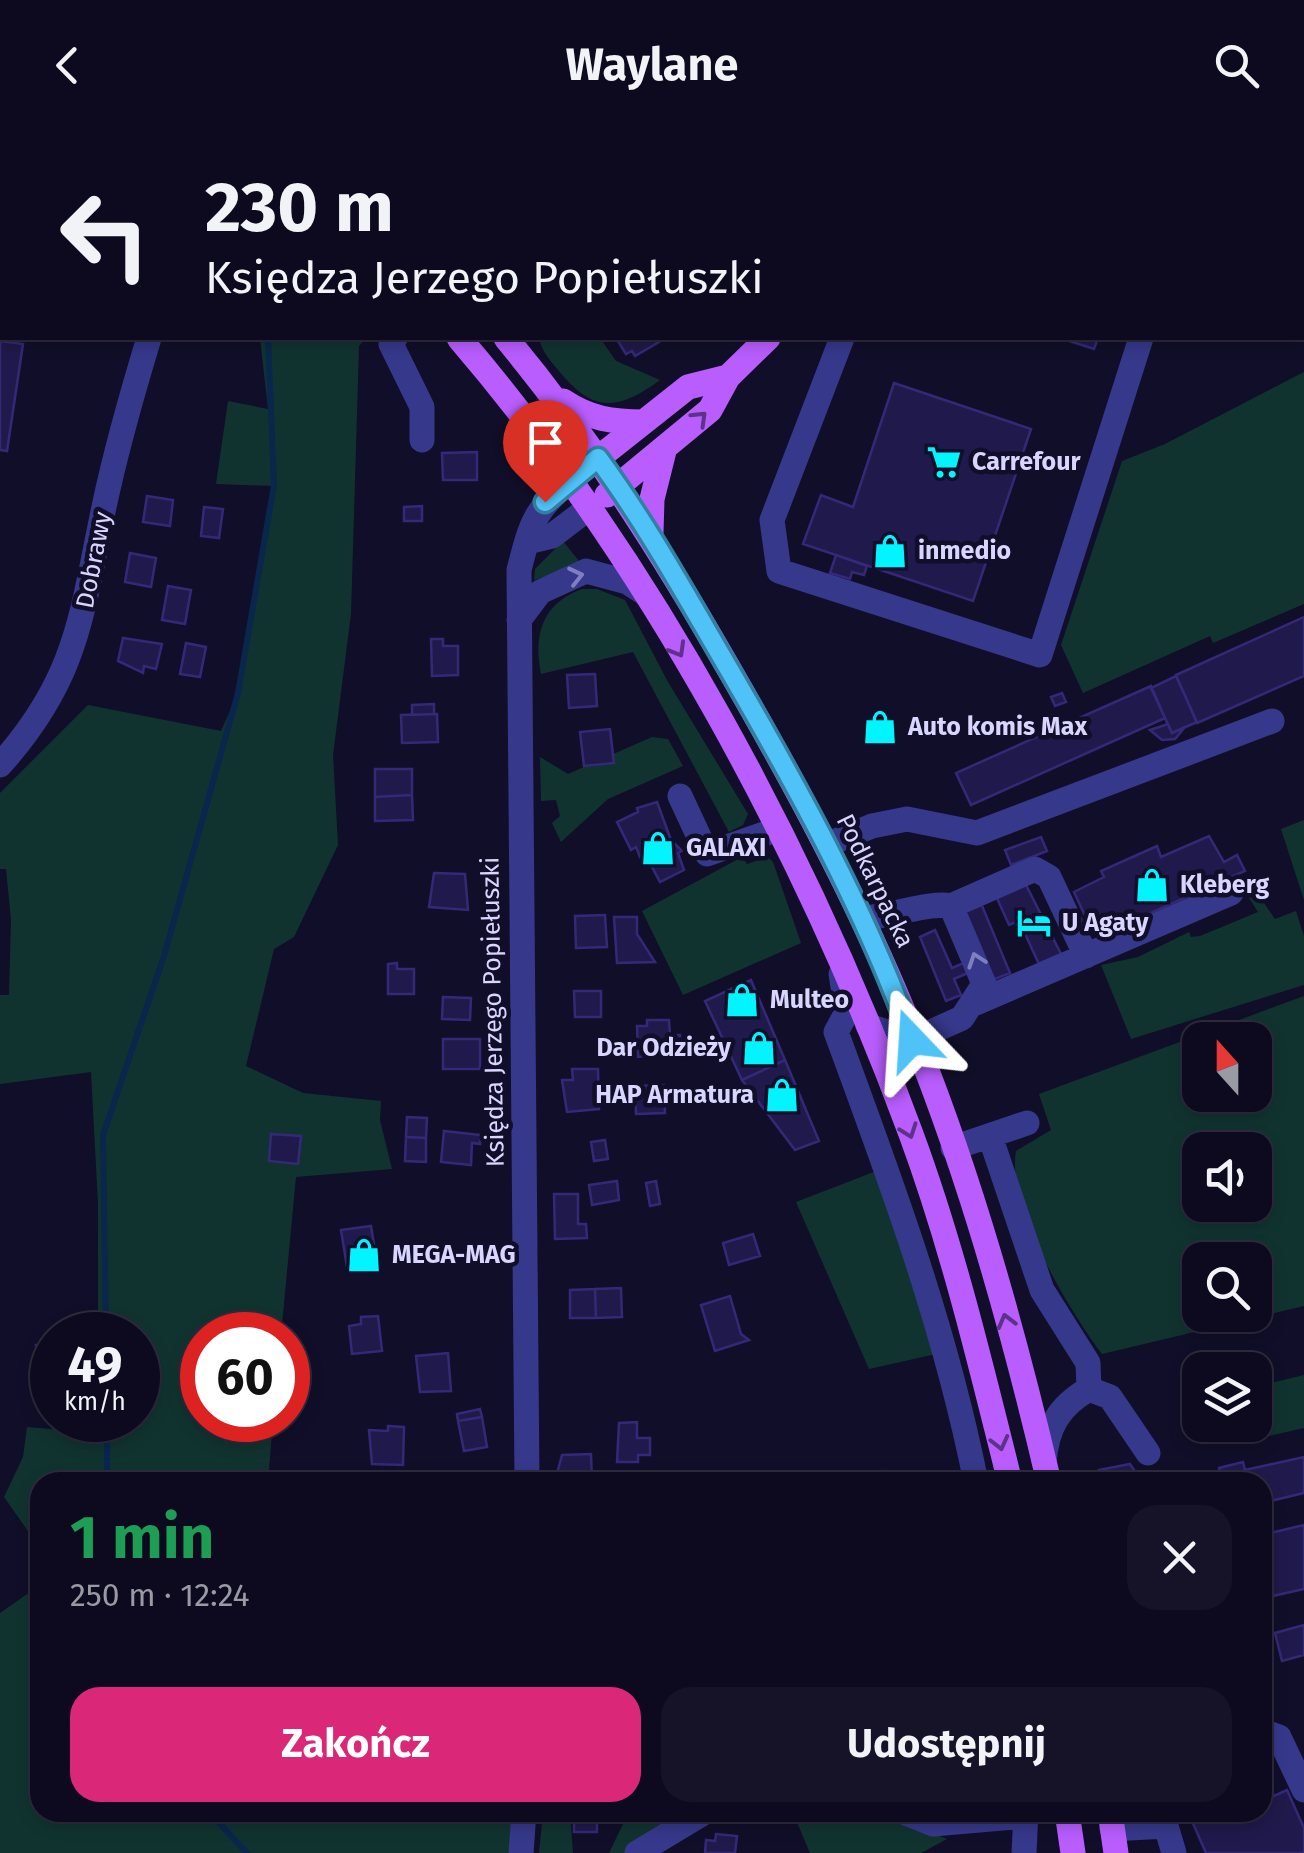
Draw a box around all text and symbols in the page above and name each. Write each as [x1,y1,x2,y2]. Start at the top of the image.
icon: back [40,38,95,93]
text: Waylane [566,38,738,92]
icon: search [1209,38,1264,93]
text: 230 m [205,166,394,250]
icon: left [40,170,170,300]
text: Księdza Jerzego Popiełuszki [205,251,764,305]
pin [503,400,588,503]
one-way arrow [689,411,707,429]
icon: arrive [518,415,573,470]
supermarket icon: Carrefour [925,443,963,481]
place label: Carrefour [972,447,1081,477]
street label: Dobrawy [70,508,118,611]
shop icon: inmedio [871,532,909,570]
place label: inmedio [918,536,1011,566]
one-way arrow [567,567,584,588]
one-way arrow [665,639,685,657]
shop icon: Auto komis Max [861,708,899,746]
place label: Auto komis Max [907,712,1088,742]
street label: Podkarpacka [830,809,920,953]
shop icon: GALAXI [639,829,677,867]
place label: GALAXI [686,833,766,863]
street label: Księdza Jerzego Popiełuszki [475,857,511,1167]
shop icon: Kleberg [1133,866,1171,904]
place label: Kleberg [1180,870,1269,900]
hotel icon: U Agaty [1015,904,1053,942]
place label: U Agaty [1062,908,1149,938]
one-way arrow [967,952,988,969]
shop icon: Multeo [723,981,761,1019]
place label: Multeo [770,985,849,1015]
position arrow [860,988,964,1092]
north arrow [1182,1022,1272,1112]
map controls [1182,1022,1272,1442]
shop icon: Dar Odzieży [740,1029,778,1067]
place label: Dar Odzieży [597,1033,732,1063]
shop icon: HAP Armatura [763,1076,801,1114]
place label: HAP Armatura [595,1080,754,1110]
one-way arrow [897,1121,918,1138]
button: sound [1182,1132,1272,1222]
shop icon: MEGA-MAG [345,1236,383,1274]
place label: MEGA-MAG [392,1240,516,1270]
button: search [1182,1242,1272,1332]
speed limit sign: 60 [180,1312,310,1442]
one-way arrow [996,1312,1017,1330]
text: 49 [67,1335,123,1395]
button: layers [1182,1352,1272,1442]
text: km/h [64,1387,126,1417]
one-way arrow [988,1434,1009,1451]
text: 1 min [70,1502,214,1574]
button: close [1127,1505,1232,1610]
text: 250 m · 12:24 [70,1576,250,1614]
button: Zakończ [70,1687,641,1802]
button: Udostępnij [661,1687,1232,1802]

